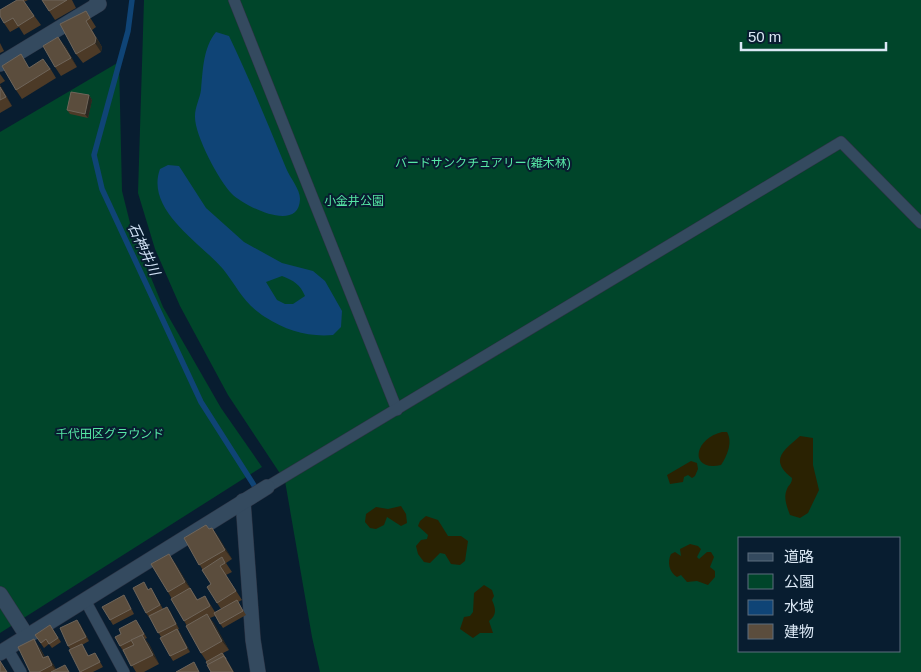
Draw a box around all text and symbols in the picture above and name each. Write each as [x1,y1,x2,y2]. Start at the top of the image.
scale bar [741,20,886,52]
text: 50 m [748,28,781,45]
park label: バードサンクチュアリー(雑木林) [395,156,571,170]
park label: 小金井公園 [324,194,384,208]
water label: 石神井川 [125,220,164,280]
park label: 千代田区グラウンド [56,427,164,441]
legend [738,537,901,652]
text: 道路 [784,548,814,565]
text: 公園 [784,573,814,590]
text: 水域 [784,598,814,615]
text: 建物 [784,623,814,640]

